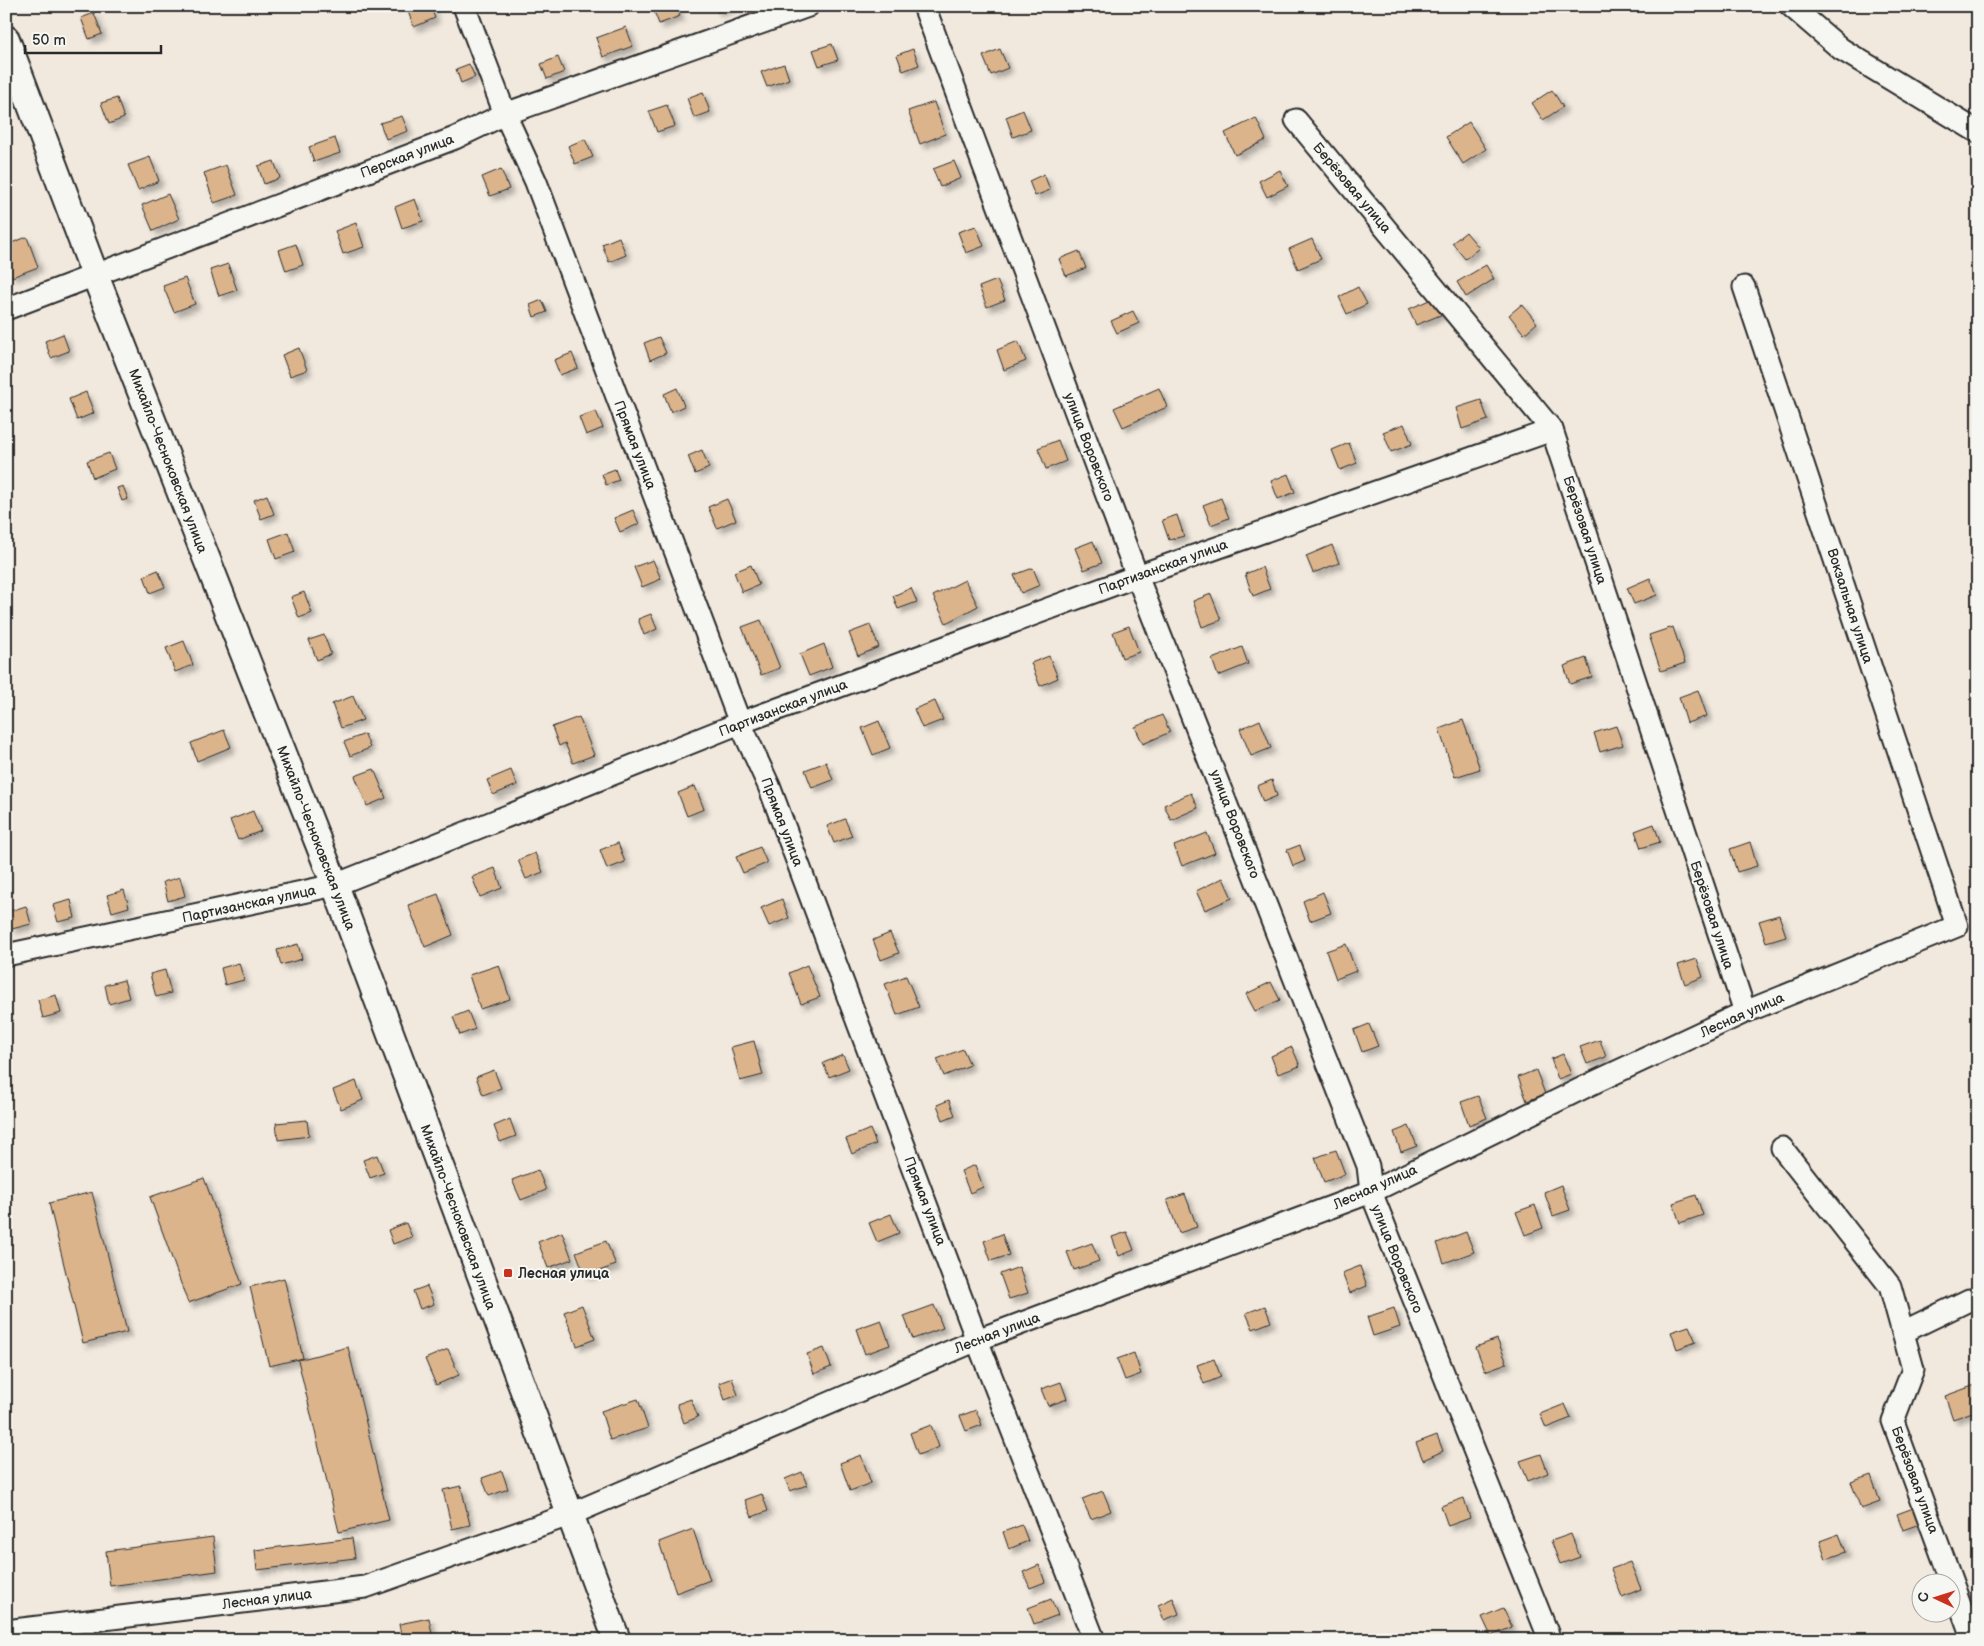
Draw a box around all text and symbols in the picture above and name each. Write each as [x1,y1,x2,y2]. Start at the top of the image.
scale bar [25,22,161,54]
text: 50 m [32,31,66,50]
street label: Перская улица [358,130,457,182]
street label: Берёзовая улица [1309,139,1395,237]
street label: Михайло-Чесноковская улица [125,366,211,556]
street label: улица Воровского [1060,390,1118,504]
street label: Прямая улица [610,398,660,493]
street label: Берёзовая улица [1559,474,1611,587]
street label: Партизанская улица [1096,535,1231,598]
street label: Вокзальная улица [1823,546,1877,666]
street label: Партизанская улица [716,675,850,740]
street label: Михайло-Чесноковская улица [273,743,359,933]
street label: улица Воровского [1206,767,1264,881]
street label: Прямая улица [757,775,807,870]
street label: Берёзовая улица [1686,859,1738,972]
street label: Партизанская улица [181,881,318,926]
street label: Лесная улица [1696,989,1787,1041]
street label: Михайло-Чесноковская улица [416,1122,500,1313]
street label: Прямая улица [900,1154,950,1249]
street label: Лесная улица [1329,1161,1420,1213]
street label: улица Воровского [1368,1202,1426,1316]
place label: Лесная улица [517,1265,610,1282]
marker: Лесная улица [502,1267,514,1279]
street label: Лесная улица [951,1309,1043,1357]
street label: Берёзовая улица [1888,1424,1943,1537]
north arrow [1912,1574,1962,1624]
street label: Лесная улица [220,1585,313,1613]
text: С [1915,1591,1932,1603]

